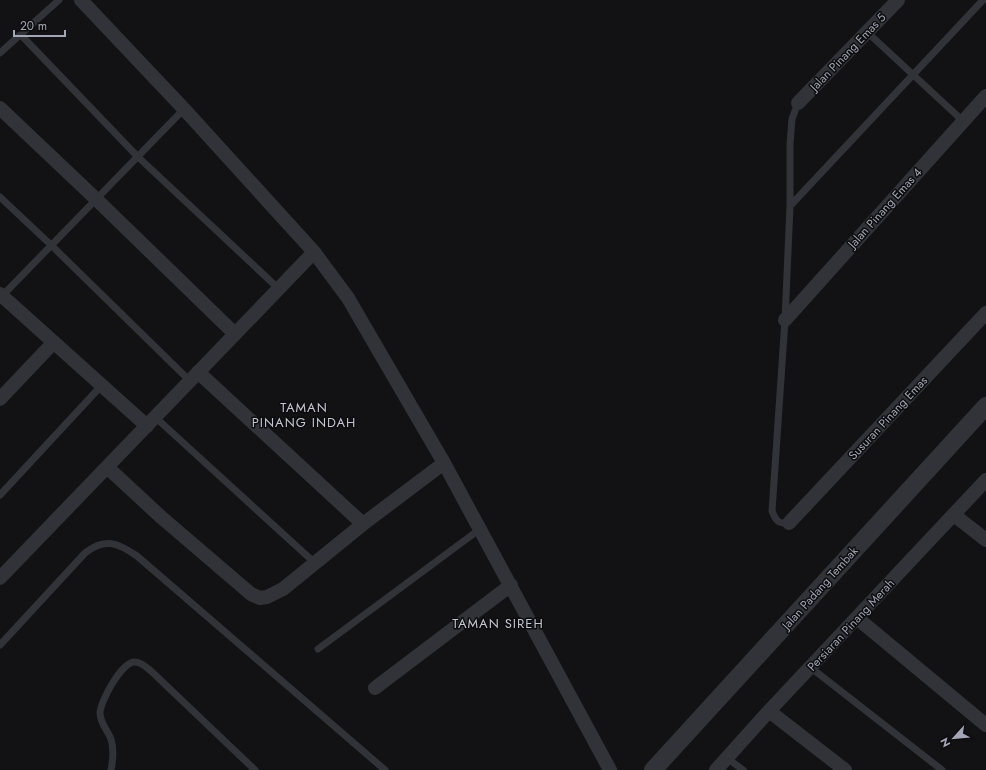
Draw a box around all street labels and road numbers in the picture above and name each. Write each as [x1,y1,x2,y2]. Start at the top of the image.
street label: Jalan Pinang Emas 5 [805,9,890,97]
street label: Jalan Pinang Emas 4 [843,164,926,254]
street label: Susuran Pinang Emas [844,372,932,464]
street label: Jalan Padang Tembak [776,542,863,635]
street label: Persiaran Pinang Merah [803,575,899,675]

